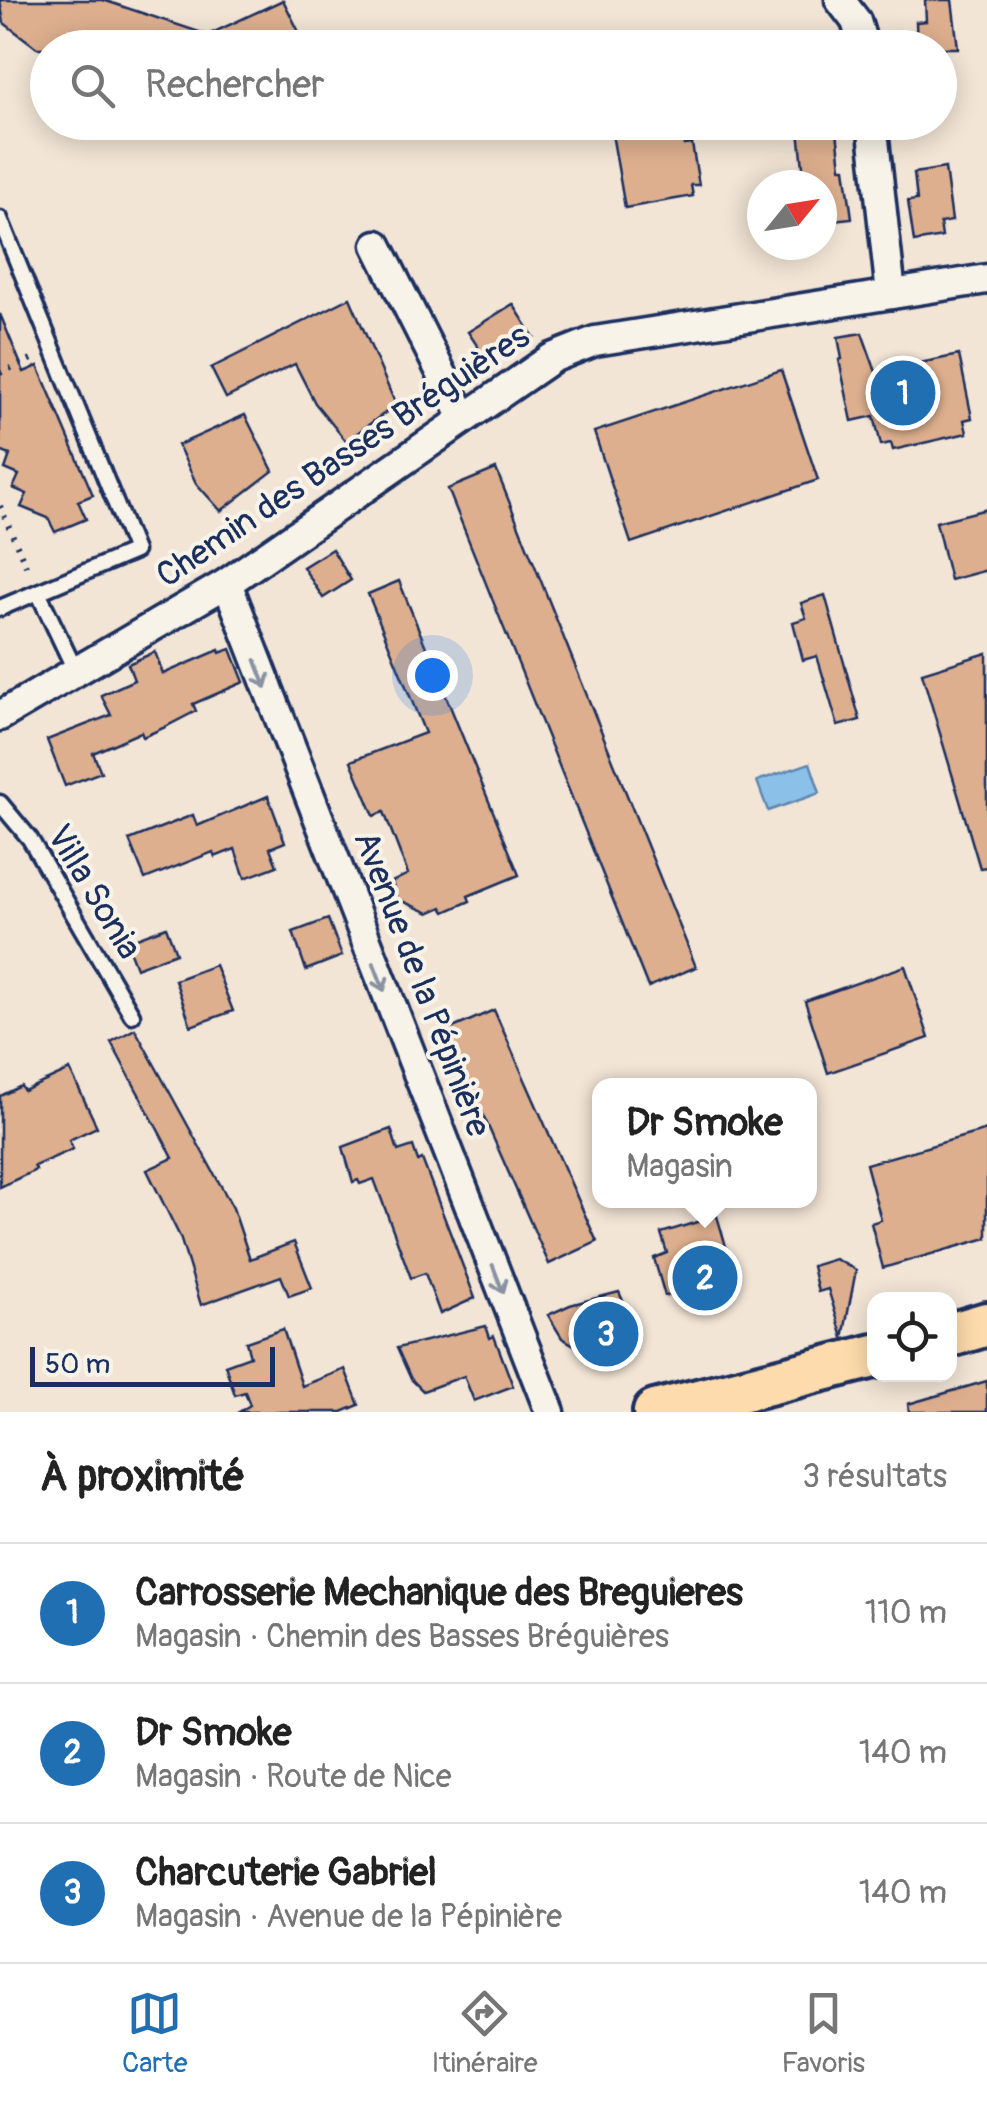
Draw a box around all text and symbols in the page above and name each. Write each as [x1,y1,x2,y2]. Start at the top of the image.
search box [30,30,957,140]
icon: search [65,58,120,113]
text: Rechercher [145,61,325,109]
north arrow [747,170,837,260]
street label: Chemin des Basses Bréguières [148,314,538,598]
pin: 1 [870,356,936,430]
your location [407,650,458,701]
one-way arrow [253,659,271,689]
street label: Villa Sonia [37,817,151,967]
street label: Avenue de la Pépinière [343,825,501,1143]
one-way arrow [371,961,389,992]
popup [592,1078,817,1208]
text: Dr Smoke [626,1099,783,1147]
text: Magasin [626,1147,733,1187]
pin: 2 [672,1240,738,1316]
one-way arrow [490,1263,508,1294]
map controls [867,1292,957,1382]
button: locate [867,1292,957,1382]
pin: 3 [574,1296,638,1372]
scale bar [30,1342,275,1386]
text: 50 m [45,1347,110,1382]
text: À proximité [40,1451,245,1503]
text: 3 résultats [802,1457,947,1497]
text: Carrosserie Mechanique des Breguieres [135,1569,743,1617]
text: 1 [66,1593,79,1633]
text: 110 m [865,1593,947,1633]
text: Magasin · Chemin des Basses Bréguières [135,1617,669,1657]
text: Dr Smoke [135,1709,292,1757]
text: 2 [64,1733,81,1773]
text: 140 m [859,1733,947,1773]
text: Magasin · Route de Nice [135,1757,451,1797]
text: Charcuterie Gabriel [135,1849,437,1897]
text: 3 [64,1873,81,1913]
text: 140 m [859,1873,947,1913]
text: Magasin · Avenue de la Pépinière [135,1897,562,1937]
tab: Carte [122,1986,187,2081]
tab: Itinéraire [432,1986,537,2081]
tab: Favoris [782,1986,865,2081]

